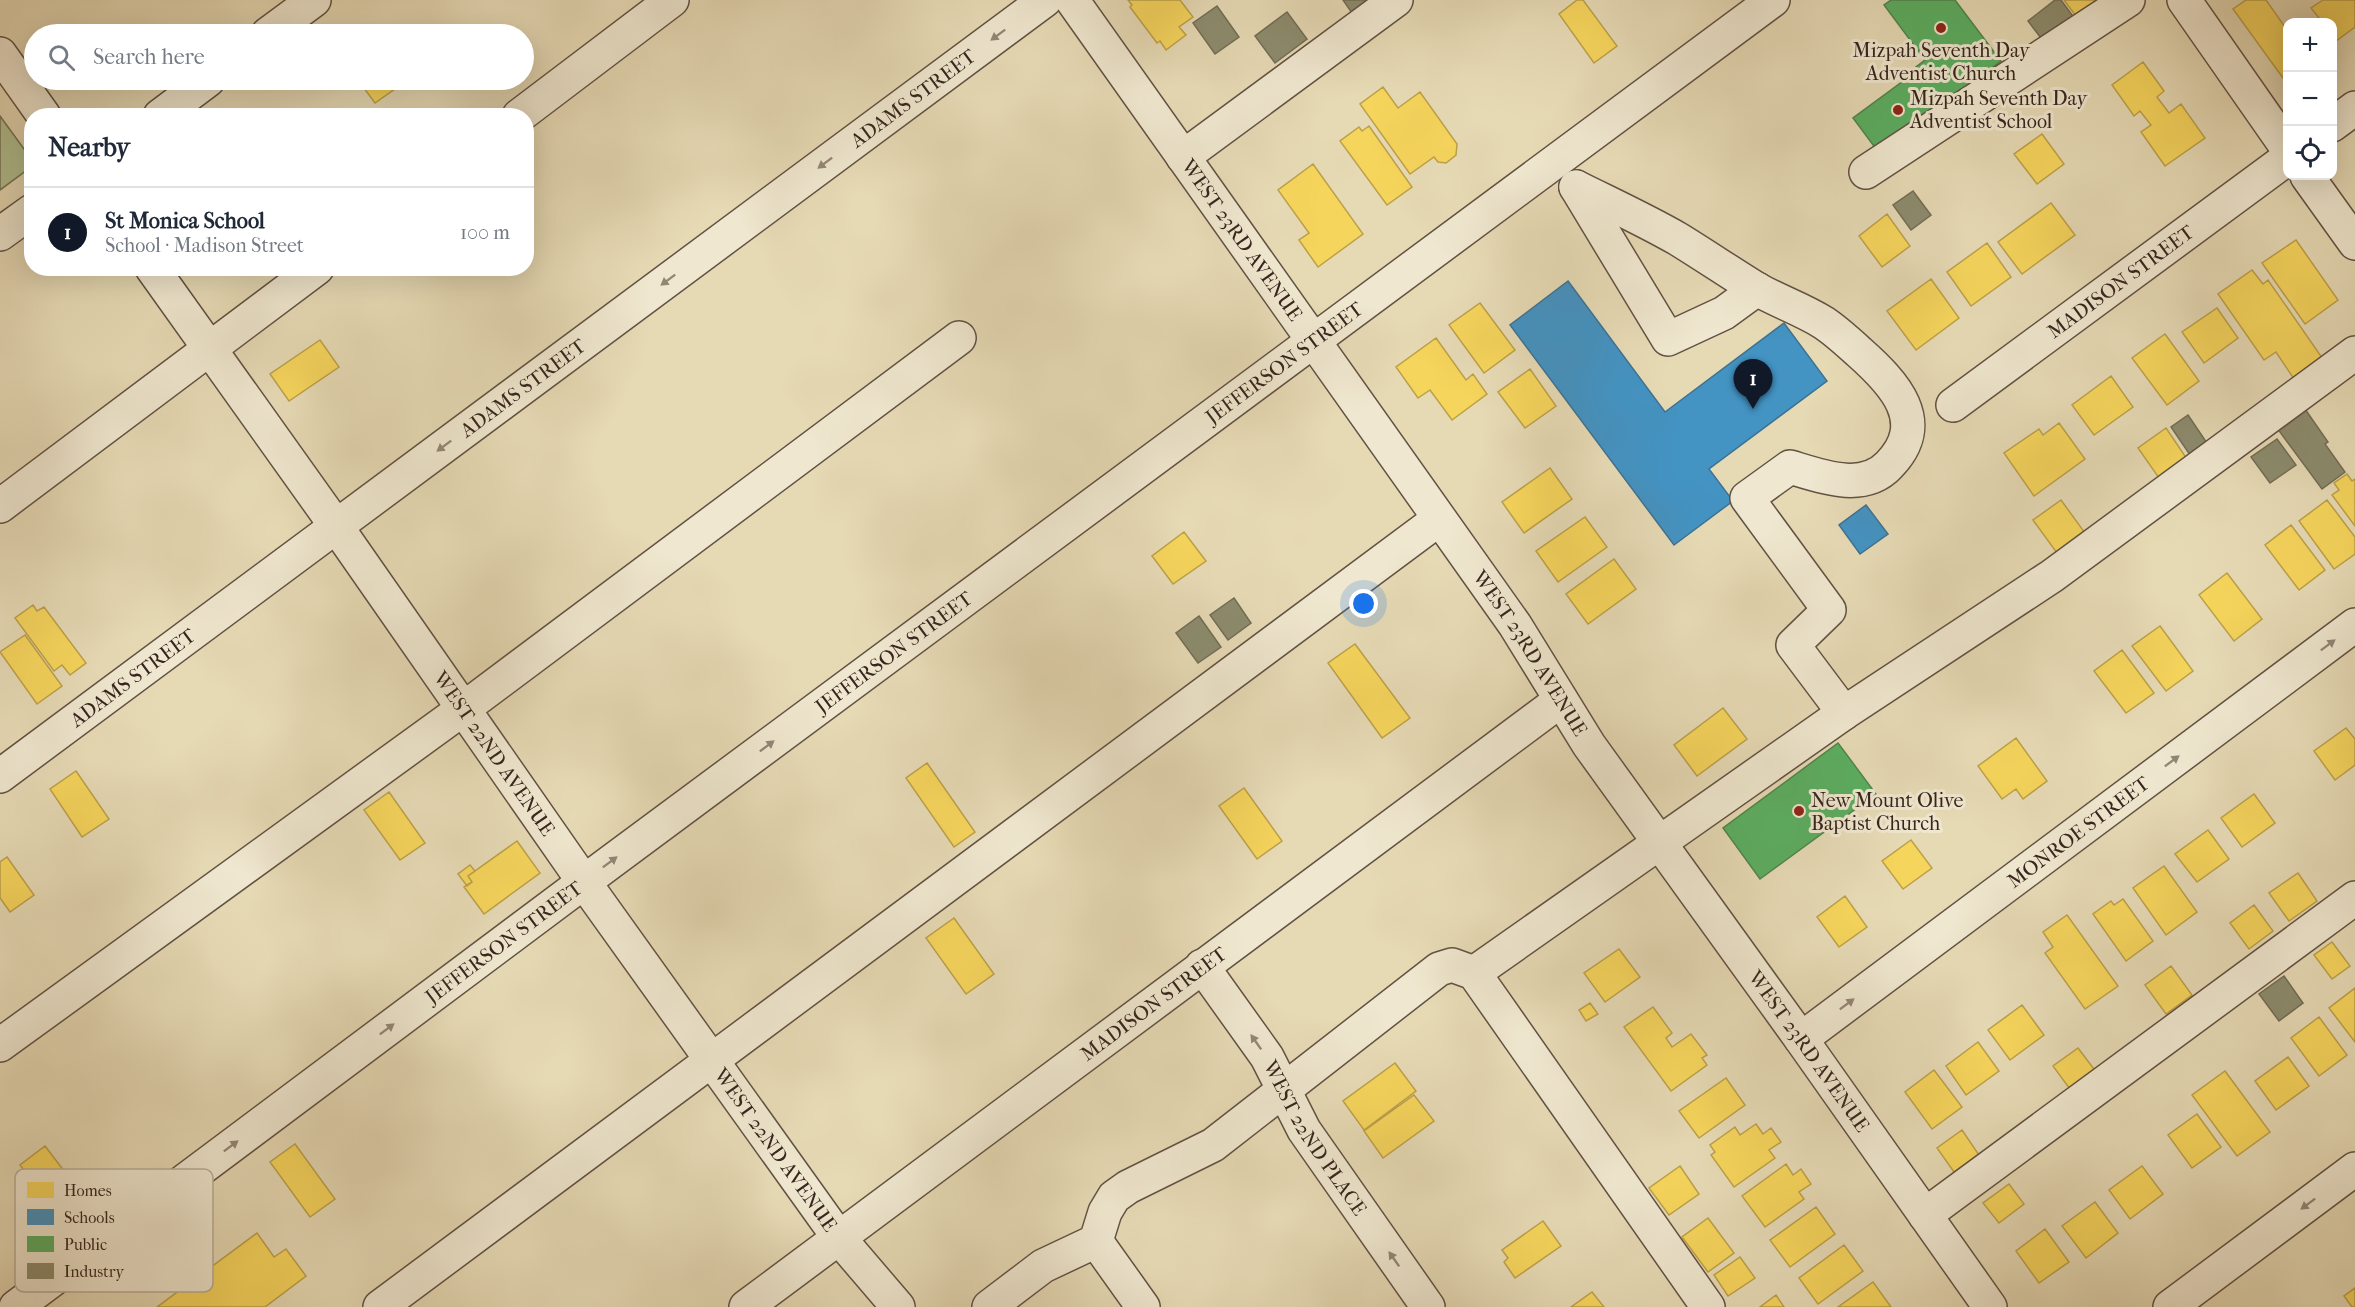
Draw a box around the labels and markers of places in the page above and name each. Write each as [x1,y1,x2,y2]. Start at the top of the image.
marker: Mizpah Seventh Day Adventist Church [1934,21,1948,35]
place label: Mizpah Seventh Day Adventist Church [1852,39,2031,85]
place label: Mizpah Seventh Day Adventist School [1909,87,2089,133]
marker: Mizpah Seventh Day Adventist School [1891,103,1905,117]
pin: 1 [1734,360,1772,409]
place label: New Mount Olive Baptist Church [1811,789,1964,835]
marker: New Mount Olive Baptist Church [1792,804,1806,818]

